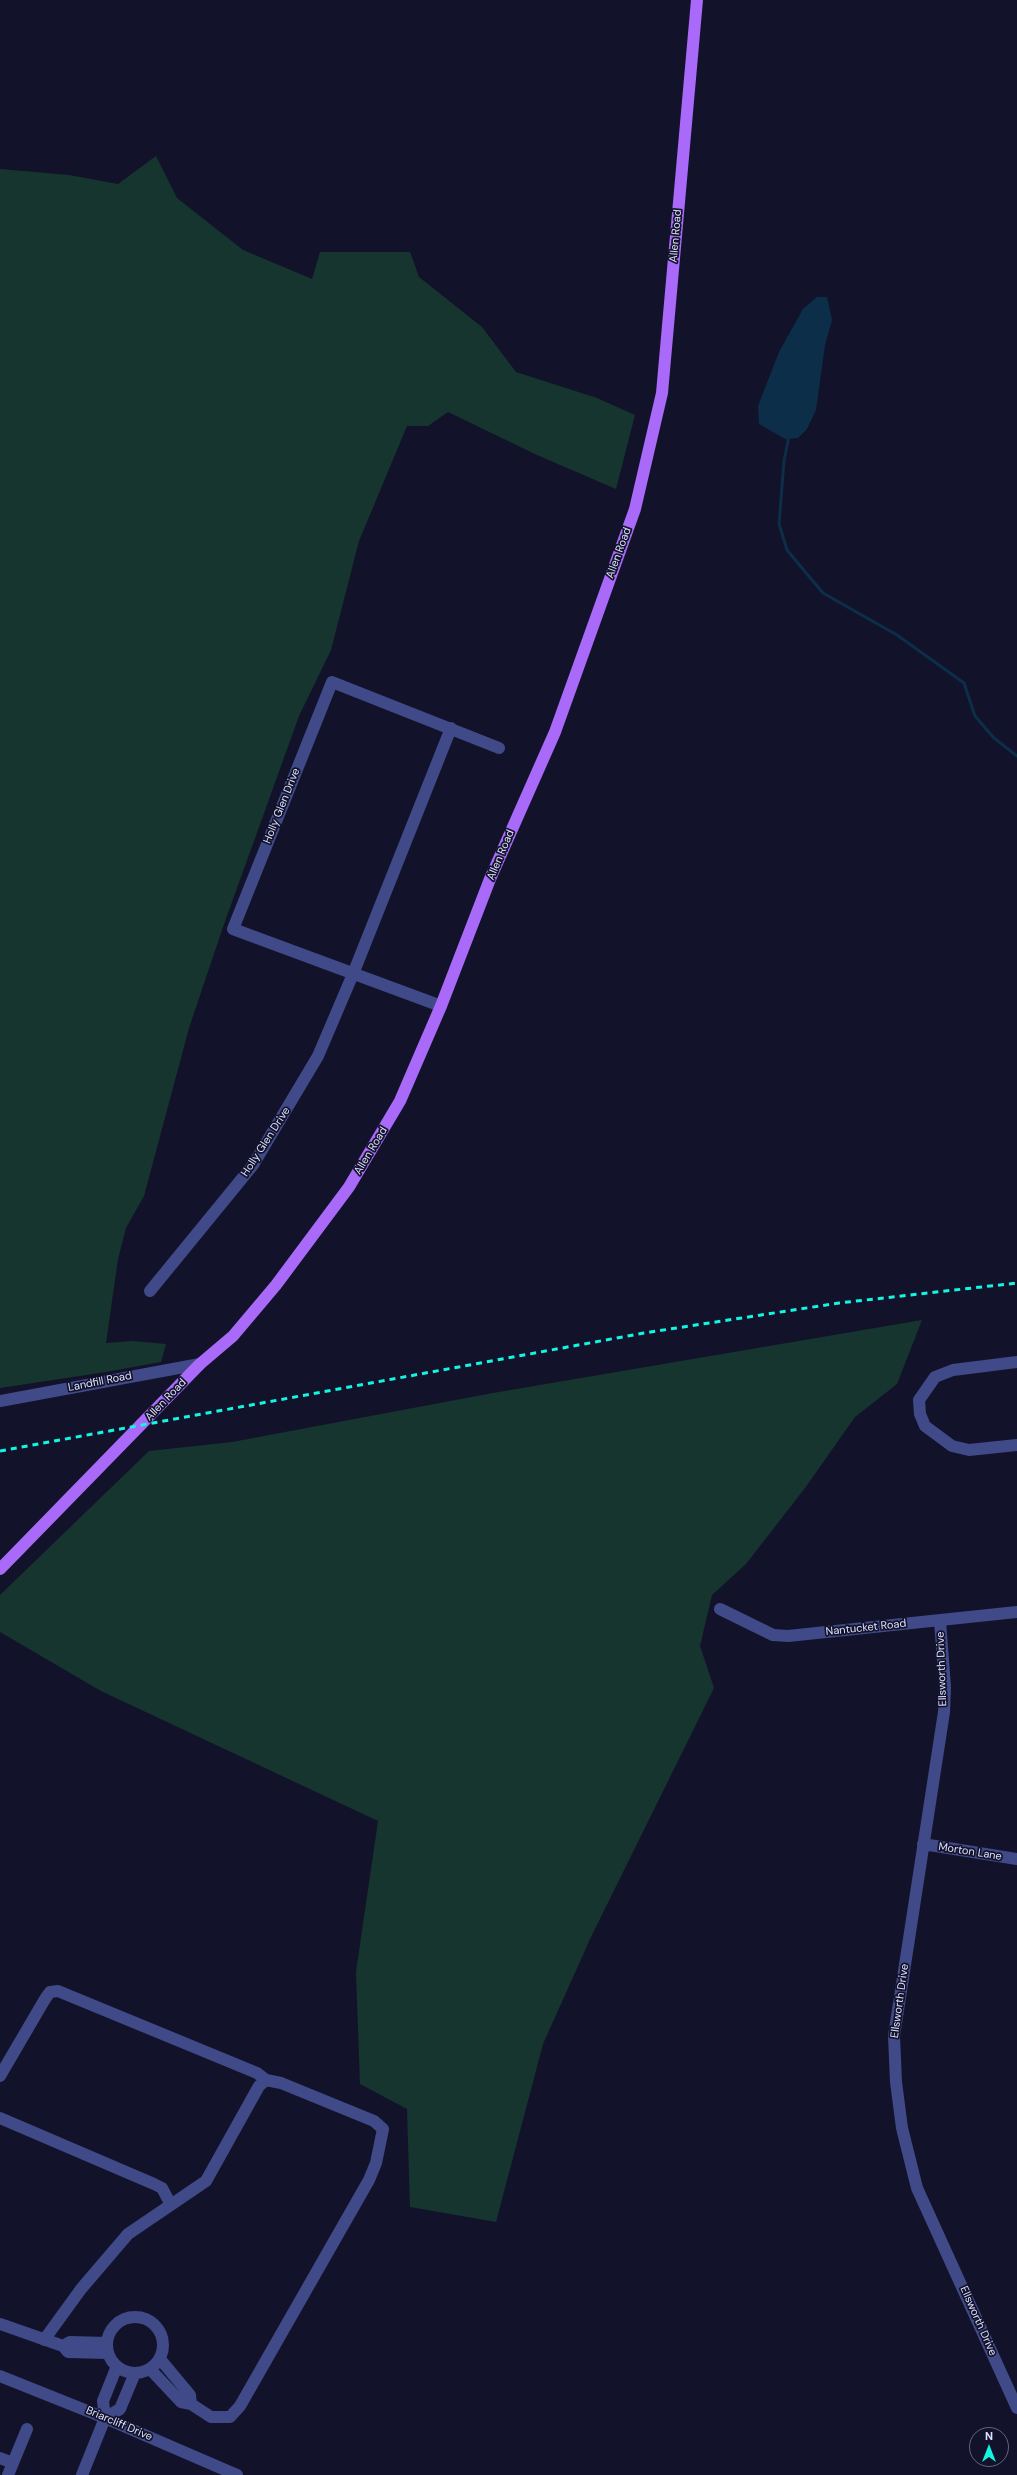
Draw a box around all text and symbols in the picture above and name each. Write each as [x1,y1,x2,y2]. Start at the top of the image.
street label: Allen Road [667,209,685,263]
street label: Allen Road [604,526,634,580]
street label: Holly Glen Drive [261,766,303,846]
street label: Allen Road [485,828,517,882]
street label: Holly Glen Drive [239,1105,293,1179]
street label: Allen Road [352,1125,390,1177]
street label: Landfill Road [67,1369,133,1395]
street label: Allen Road [143,1376,189,1424]
street label: Nantucket Road [825,1617,907,1639]
street label: Ellsworth Drive [934,1631,950,1707]
street label: Morton Lane [937,1840,1003,1864]
street label: Ellsworth Drive [888,1963,912,2039]
street label: Ellsworth Drive [957,2284,999,2358]
street label: Briarcliff Drive [84,2404,154,2444]
north arrow [969,2427,1009,2467]
text: N [985,2429,993,2443]

